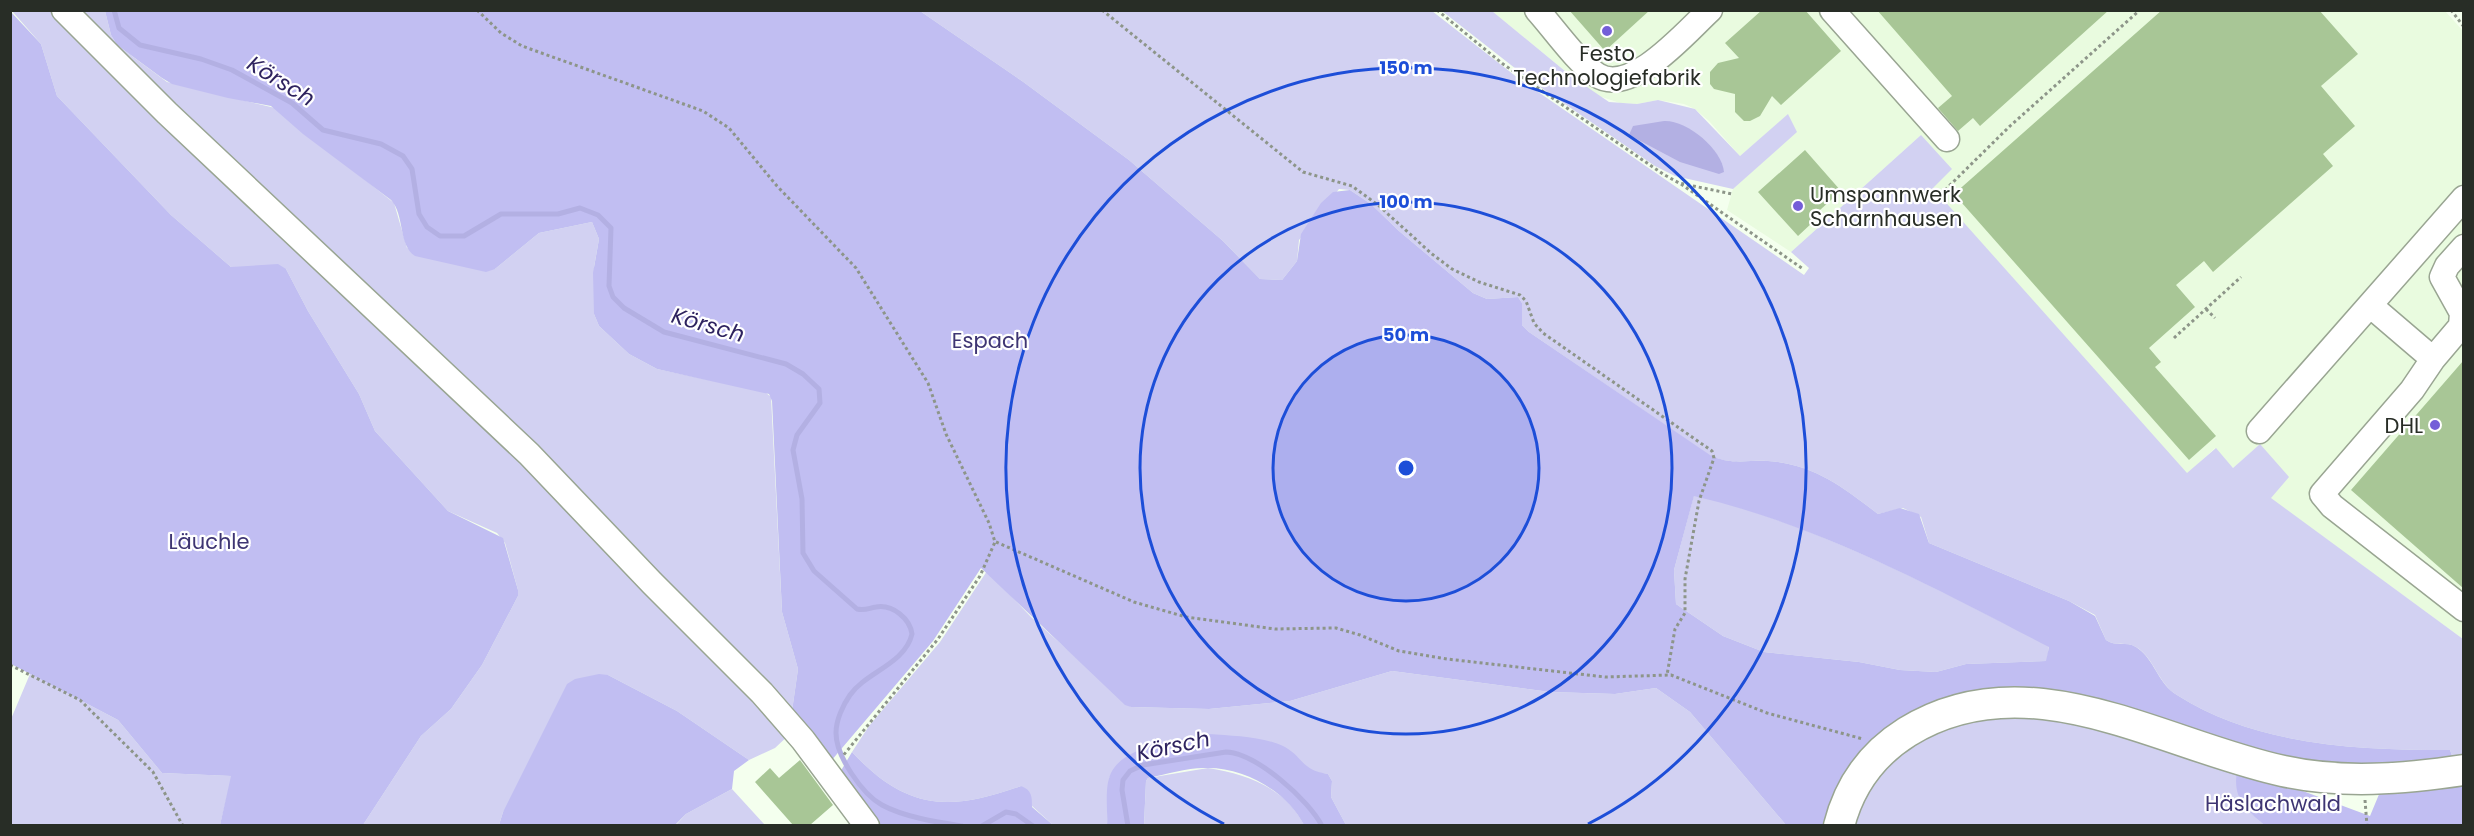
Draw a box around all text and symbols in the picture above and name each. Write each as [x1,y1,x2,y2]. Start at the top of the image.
marker: Festo Technologiefabrik [1600,24,1614,38]
place label: Festo Technologiefabrik [1513,39,1701,92]
water label: Körsch [241,48,321,114]
text: 150 m [1379,55,1433,80]
place label: Umspannwerk Scharnhausen [1810,180,1962,233]
text: 100 m [1379,189,1433,214]
marker: Umspannwerk Scharnhausen [1791,199,1805,213]
water label: Körsch [668,300,748,350]
text: 50 m [1383,322,1429,347]
park label: Espach [952,326,1028,355]
place label: DHL [2385,411,2423,440]
marker: DHL [2428,418,2442,432]
centre of rings [1396,458,1416,478]
park label: Läuchle [168,527,250,556]
water label: Körsch [1133,723,1213,769]
park label: Häslachwald [2205,789,2341,818]

